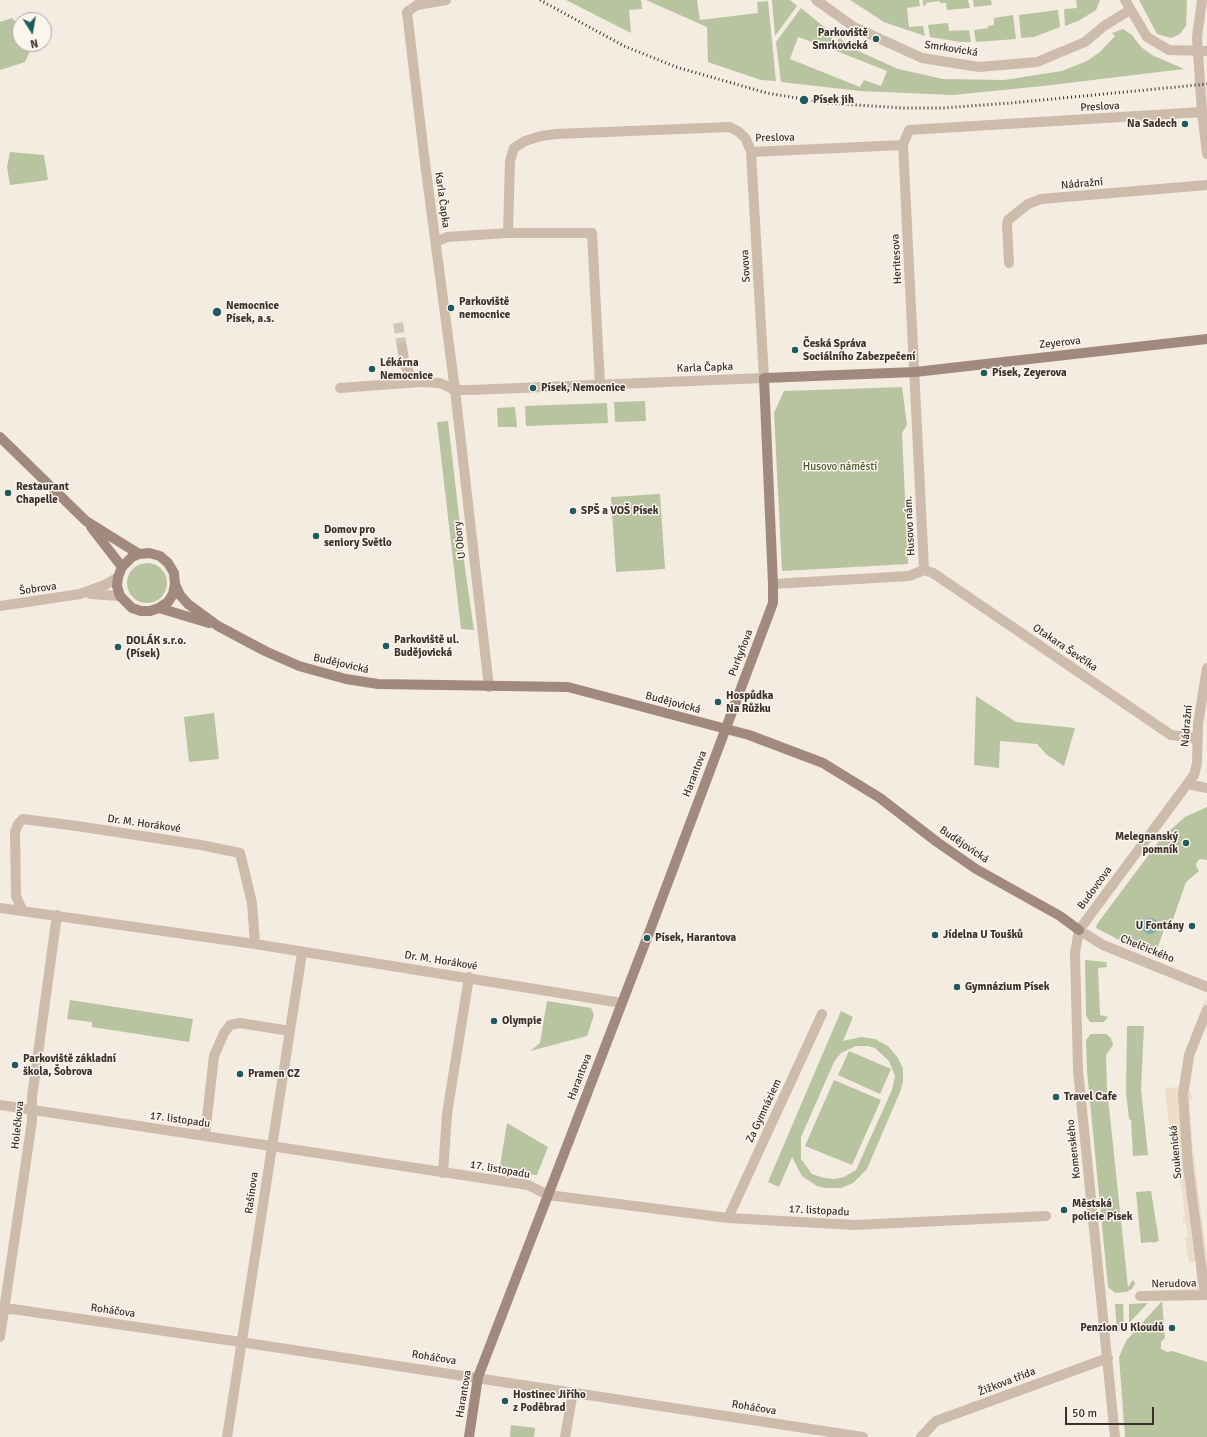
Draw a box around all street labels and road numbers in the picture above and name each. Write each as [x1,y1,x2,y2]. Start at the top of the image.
street label: Smrkovická [923,38,979,60]
street label: Preslova [1080,99,1120,115]
street label: Preslova [755,131,795,145]
street label: Karla Čapka [432,171,452,229]
street label: Nádražní [1060,176,1104,192]
street label: Heritesova [889,234,905,284]
street label: Sovova [739,249,753,283]
street label: Zeyerova [1039,334,1081,352]
street label: Karla Čapka [677,360,733,376]
street label: Husovo nám. [902,496,918,556]
street label: U Obory [451,520,469,560]
street label: Šobrova [18,580,58,598]
street label: Otakara Ševčíka [1030,621,1100,675]
street label: Purkyňova [726,628,756,678]
street label: Budějovická [312,651,370,677]
street label: Budějovická [644,689,702,717]
street label: Nádražní [1179,704,1195,748]
street label: Harantova [680,749,710,799]
street label: Dr. M. Horákové [106,812,182,836]
street label: Budějovická [937,824,991,866]
street label: Budovcova [1075,864,1115,912]
street label: Chelčického [1118,932,1176,966]
street label: Dr. M. Horákové [403,949,479,973]
street label: Harantova [565,1052,595,1102]
street label: Za Gymnáziem [744,1077,784,1145]
street label: Holečkova [9,1100,27,1150]
street label: 17. listopadu [149,1109,211,1131]
street label: Komenského [1064,1119,1084,1179]
street label: Soukenická [1167,1125,1185,1179]
street label: 17. listopadu [469,1158,531,1182]
street label: Rašínova [243,1171,261,1215]
street label: 17. listopadu [788,1203,850,1219]
street label: Nerudova [1151,1277,1197,1291]
street label: Roháčova [90,1301,136,1321]
street label: Roháčova [411,1348,457,1368]
street label: Žižkova třída [976,1365,1038,1399]
street label: Harantova [453,1369,475,1419]
street label: Roháčova [731,1398,777,1418]

